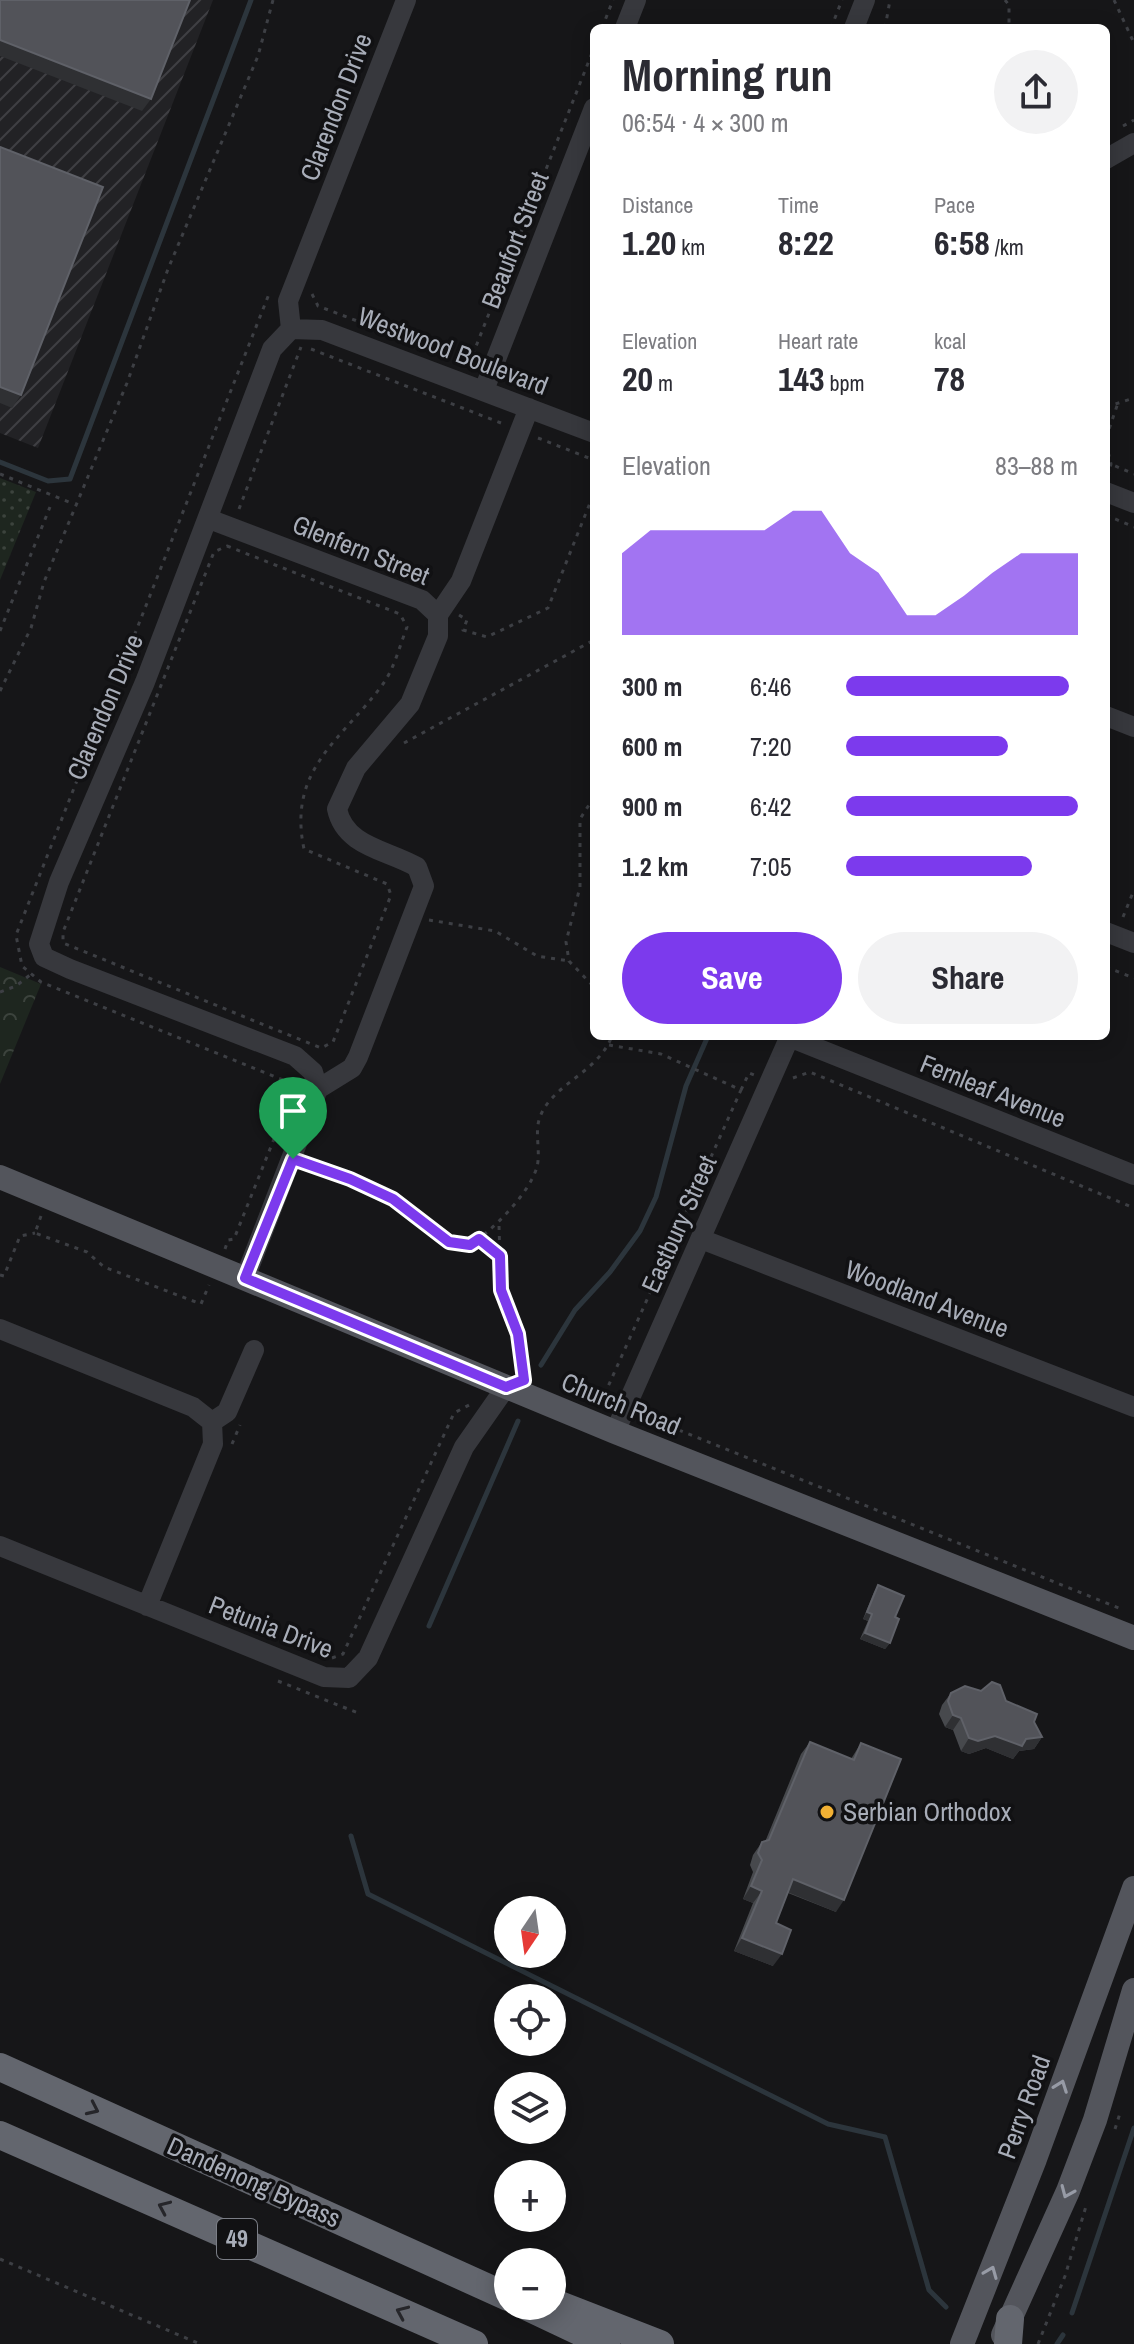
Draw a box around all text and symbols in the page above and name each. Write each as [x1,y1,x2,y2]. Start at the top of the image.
street label: Clarendon Drive [291,28,380,186]
text: Morning run [622,45,832,105]
button: share [994,50,1078,134]
text: 06:54 · 4 × 300 m [622,105,789,140]
street label: Beaufort Street [472,167,557,313]
text: Distance [622,190,693,220]
text: Time [778,190,819,220]
text: Pace [934,190,975,220]
text: 1.20 [622,220,676,266]
text: 8:22 [778,220,834,266]
text: 6:58 [934,220,990,266]
text: km [676,232,705,262]
text: /km [990,232,1024,262]
street label: Westwood Boulevard [353,298,553,403]
text: Elevation [622,326,697,356]
text: Heart rate [778,326,858,356]
text: kcal [934,326,966,356]
text: 20 [622,356,653,402]
text: 143 [778,356,825,402]
text: 78 [934,356,965,402]
text: m [653,368,673,398]
text: bpm [825,368,865,398]
text: Elevation [622,448,711,483]
text: 83–88 m [995,448,1078,483]
street label: Glenfern Street [288,506,435,593]
street label: Clarendon Drive [58,629,151,785]
text: 300 m [622,669,682,704]
text: 6:46 [750,669,792,704]
text: 600 m [622,729,682,764]
text: 7:20 [750,729,792,764]
text: 900 m [622,789,682,824]
text: 6:42 [750,789,792,824]
text: 1.2 km [622,849,688,884]
text: 7:05 [750,849,792,884]
button: Save [622,932,842,1024]
button: Share [858,932,1078,1024]
street label: Fernleaf Avenue [915,1045,1071,1136]
pin [259,1077,327,1159]
icon: arrive [271,1089,315,1133]
street label: Eastbury Street [633,1149,724,1298]
street label: Woodland Avenue [840,1251,1014,1346]
street label: Church Road [556,1364,686,1443]
street label: Petunia Drive [204,1587,338,1666]
place label: Serbian Orthodox [843,1794,1012,1829]
marker: Serbian Orthodox [818,1803,836,1821]
north arrow [494,1896,566,1968]
map controls [494,1896,566,2320]
button: locate [494,1984,566,2056]
street label: Perry Road [989,2050,1058,2163]
button: layers [494,2072,566,2144]
one-way arrow [1052,2080,1068,2094]
one-way arrow [85,2099,99,2115]
street label: Dandenong Bypass [162,2128,346,2235]
button: + [494,2160,566,2232]
one-way arrow [1060,2185,1077,2199]
one-way arrow [158,2201,173,2217]
road number: 49 [217,2219,257,2259]
button: − [494,2248,566,2320]
one-way arrow [982,2266,998,2280]
one-way arrow [396,2306,410,2322]

